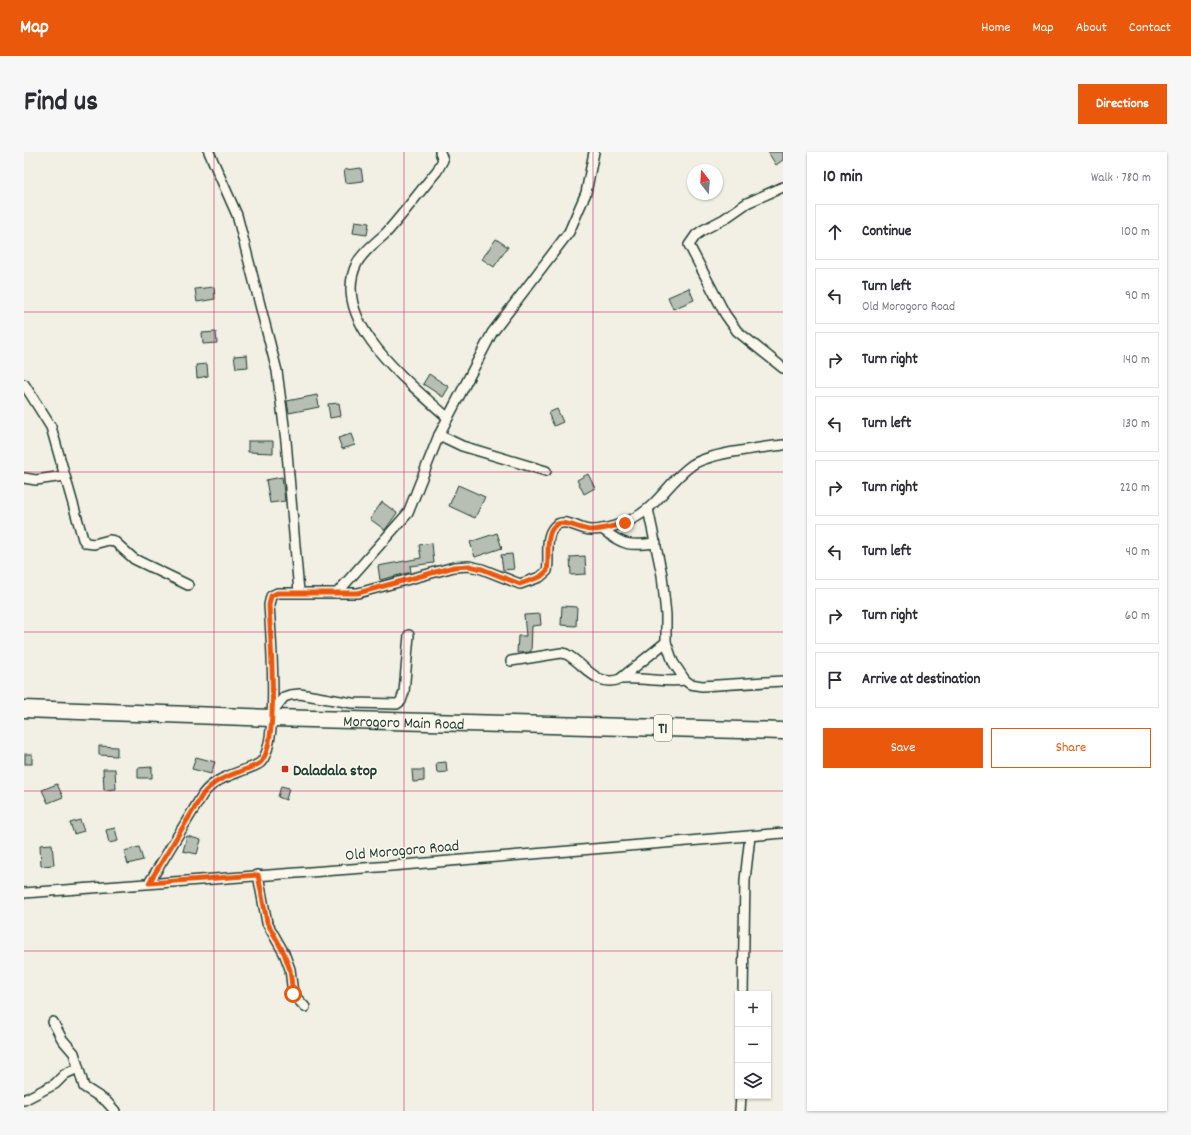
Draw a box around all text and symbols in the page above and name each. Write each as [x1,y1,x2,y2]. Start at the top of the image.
text: Map [20,15,49,42]
text: Home [981,18,1010,38]
text: Map [1032,18,1054,38]
text: About [1076,18,1107,38]
text: Contact [1129,18,1171,38]
text: Find us [24,84,98,124]
button: Directions [1078,84,1167,124]
north arrow [687,164,723,200]
text: 10 min [823,166,863,190]
text: Walk · 780 m [1091,169,1151,188]
icon: ahead [824,221,846,243]
text: Continue [862,221,911,243]
text: 100 m [1121,223,1150,242]
text: Turn left [862,276,911,298]
icon: left [824,285,846,307]
text: 90 m [1125,287,1150,306]
text: Old Morogoro Road [862,298,955,317]
icon: right [824,349,846,371]
text: Turn right [862,349,918,371]
text: 140 m [1123,351,1150,370]
icon: left [824,413,846,435]
text: Turn left [862,413,911,435]
text: 130 m [1122,415,1150,434]
icon: right [824,477,846,499]
text: Turn right [862,477,918,499]
text: 220 m [1120,479,1150,498]
route end [616,514,634,532]
icon: left [824,541,846,563]
text: Turn left [862,541,911,563]
text: 40 m [1126,543,1150,562]
icon: right [824,605,846,627]
text: Turn right [862,605,918,627]
text: 60 m [1125,607,1150,626]
icon: arrive [824,669,846,691]
text: Arrive at destination [862,669,980,691]
street label: Morogoro Main Road [343,711,465,737]
road number: T1 [654,715,672,741]
button: Save [823,728,983,768]
button: Share [991,728,1151,768]
place label: Daladala stop [293,760,377,783]
marker: Daladala stop [280,764,290,774]
street label: Old Morogoro Road [344,835,460,868]
route start [284,985,302,1003]
map controls [735,991,771,1099]
button: + [735,991,771,1027]
button: − [735,1027,771,1063]
button: layers [735,1063,771,1099]

